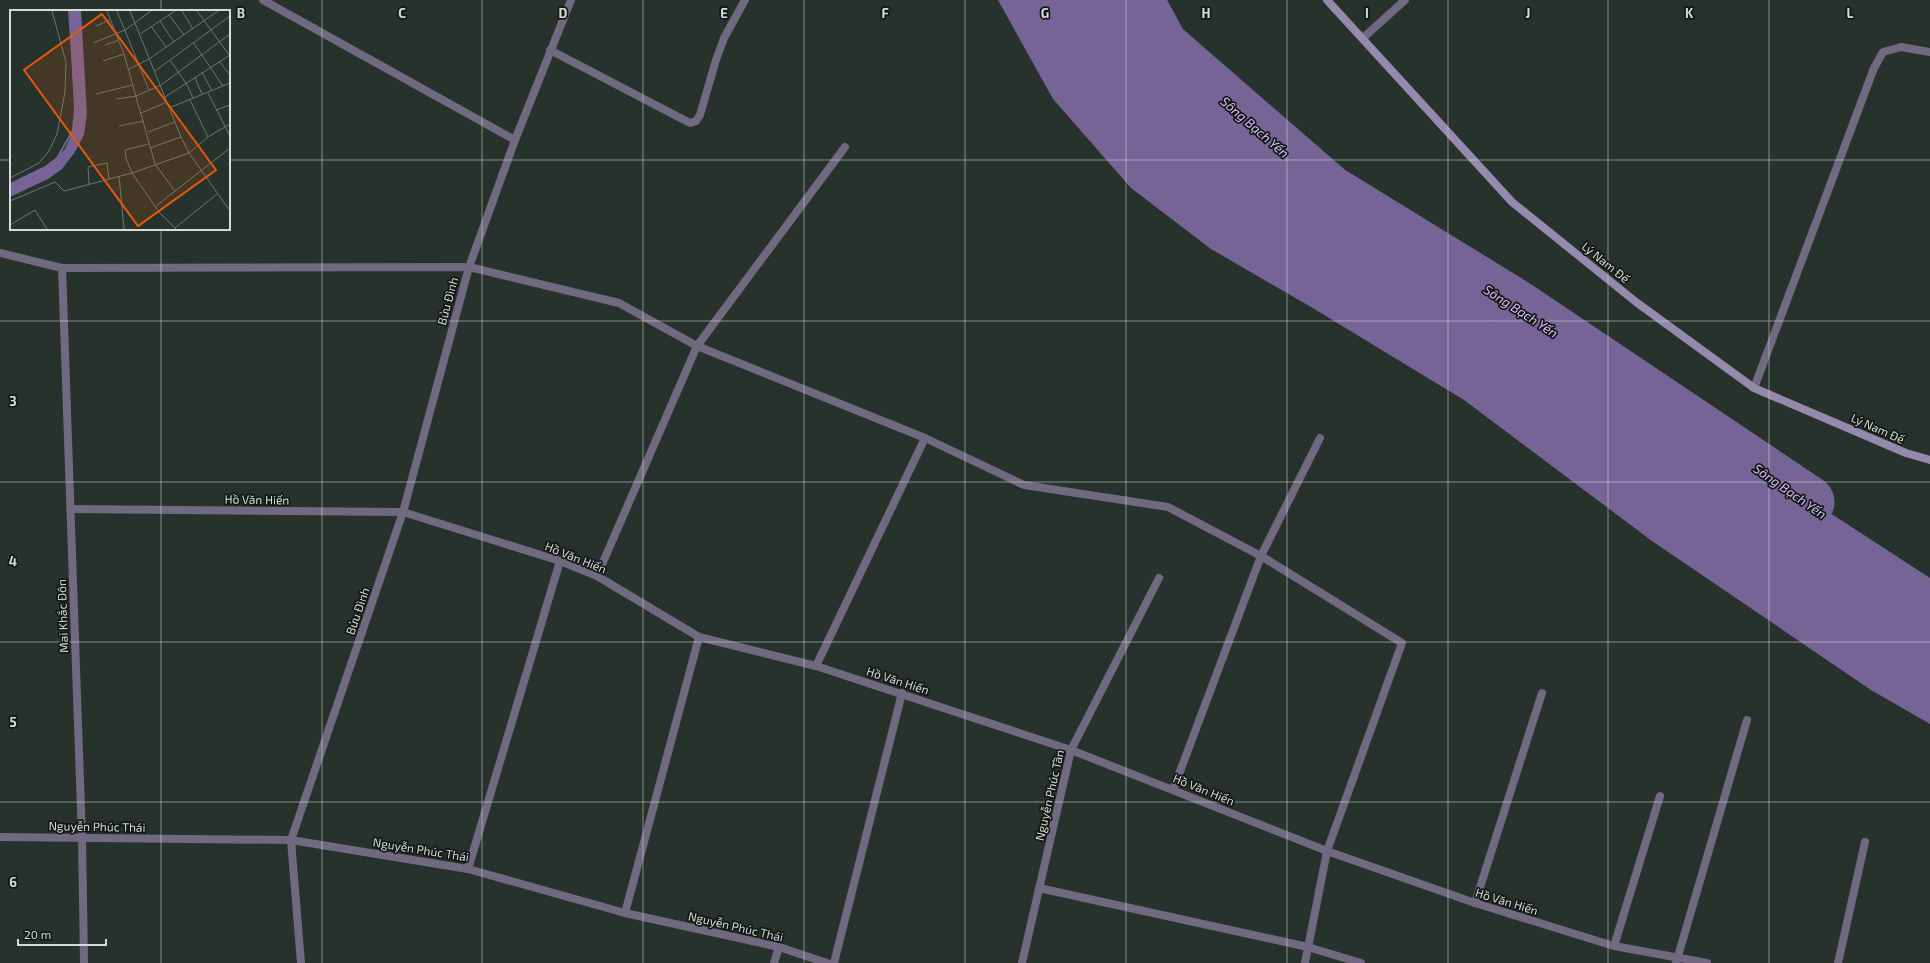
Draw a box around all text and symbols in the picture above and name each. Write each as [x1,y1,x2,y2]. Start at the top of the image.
text: B [237,5,245,21]
text: C [398,5,406,21]
text: D [559,5,568,21]
text: E [720,5,728,21]
text: F [881,5,889,21]
text: G [1041,5,1049,21]
text: H [1202,5,1211,21]
text: I [1365,5,1369,21]
text: J [1526,5,1530,21]
text: K [1685,5,1694,21]
text: L [1847,5,1854,21]
inset map [10,10,230,230]
water label: Sông Bạch Yến [1218,93,1292,161]
street label: Lý Nam Đế [1580,239,1633,286]
street label: Bửu Đình [434,275,460,327]
water label: Sông Bạch Yến [1481,281,1561,341]
text: 3 [9,393,17,409]
street label: Lý Nam Đế [1849,410,1907,446]
water label: Sông Bạch Yến [1750,460,1830,522]
street label: Hồ Văn Hiến [224,491,290,507]
street label: Hồ Văn Hiến [543,538,609,576]
text: 4 [9,553,17,569]
street label: Mai Khắc Đôn [54,579,70,653]
street label: Bửu Đình [342,586,372,636]
street label: Hồ Văn Hiến [865,663,931,697]
text: 5 [9,714,17,730]
street label: Nguyễn Phúc Tần [1032,748,1066,842]
street label: Hồ Văn Hiến [1171,770,1237,808]
street label: Nguyễn Phúc Thái [48,818,146,834]
street label: Nguyễn Phúc Thái [372,834,470,864]
text: 6 [9,874,17,890]
street label: Hồ Văn Hiến [1474,885,1540,917]
street label: Nguyễn Phúc Thái [687,908,785,944]
scale bar [18,921,106,947]
text: 20 m [24,927,51,941]

